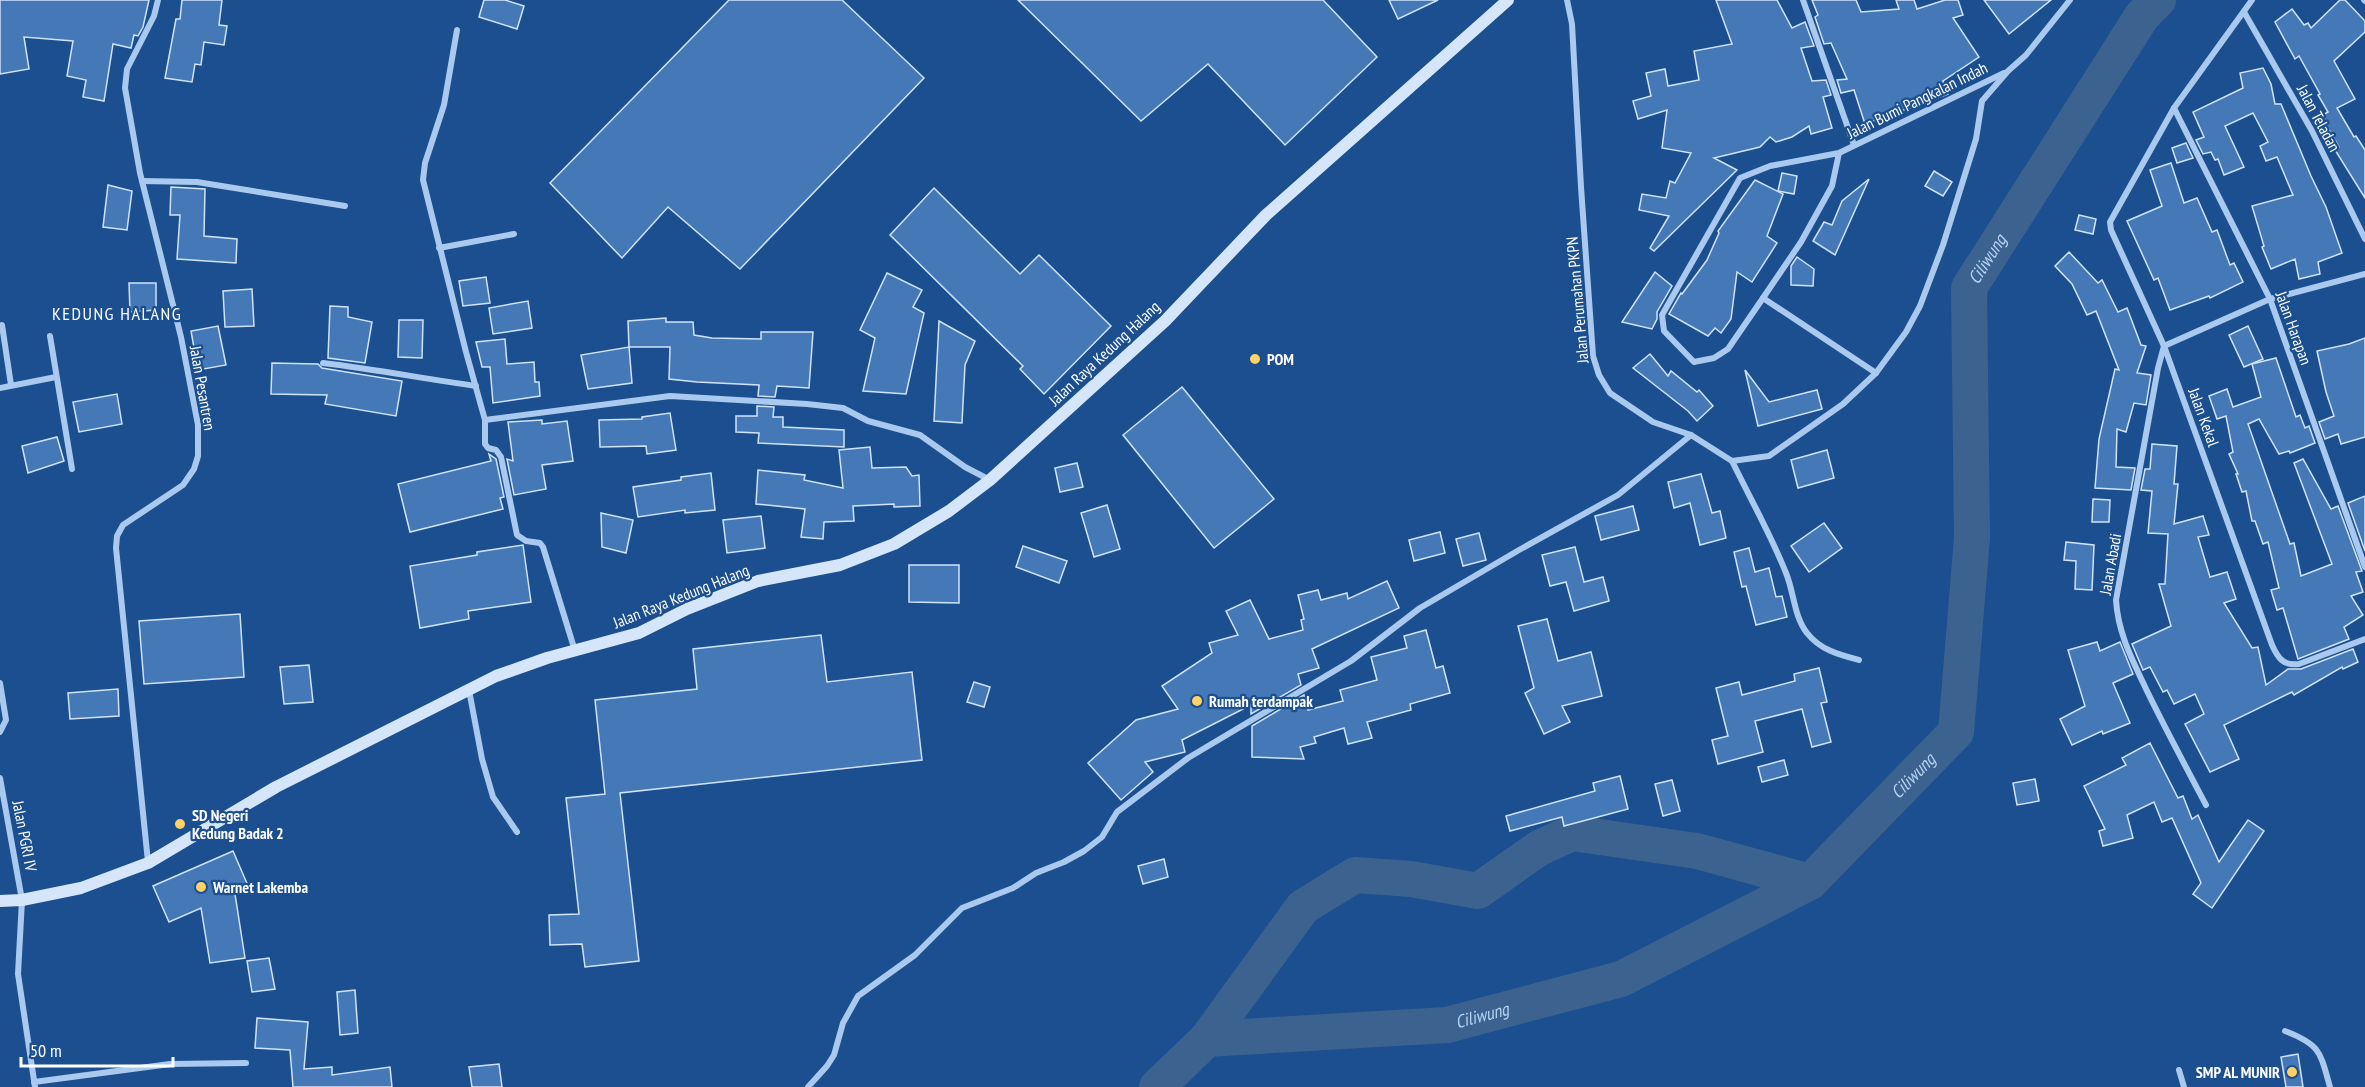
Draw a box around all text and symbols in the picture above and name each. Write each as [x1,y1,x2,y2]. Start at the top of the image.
street label: Jalan Bumi Pangkalan Indah [1843,57,1991,143]
street label: Jalan Teladan [2293,80,2345,155]
water label: Ciliwung [1962,229,2012,288]
street label: Jalan Perumahan PKPN [1561,236,1593,365]
street label: Jalan Harapan [2271,287,2317,368]
street label: Jalan Raya Kedung Halang [1043,296,1164,410]
district label: KEDUNG HALANG [52,302,182,325]
street label: Jalan Pesantren [186,343,220,432]
place label: POM [1267,349,1294,369]
marker: POM [1248,352,1262,366]
street label: Jalan Kekal [2184,384,2224,449]
street label: Jalan Abadi [2095,532,2125,597]
street label: Jalan Raya Kedung Halang [609,560,752,633]
place label: Rumah terdampak [1209,691,1313,711]
marker: Rumah terdampak [1190,694,1204,708]
water label: Ciliwung [1886,747,1941,803]
street label: Jalan PGRI IV [8,798,42,874]
place label: SD Negeri Kedung Badak 2 [192,805,284,843]
marker: SD Negeri Kedung Badak 2 [173,817,187,831]
place label: Warnet Lakemba [212,877,308,897]
marker: Warnet Lakemba [194,880,208,894]
water label: Ciliwung [1453,997,1512,1033]
scale bar [21,1030,172,1068]
text: 50 m [30,1039,62,1062]
place label: SMP AL MUNIR [2196,1062,2280,1082]
marker: SMP AL MUNIR [2285,1065,2299,1079]

